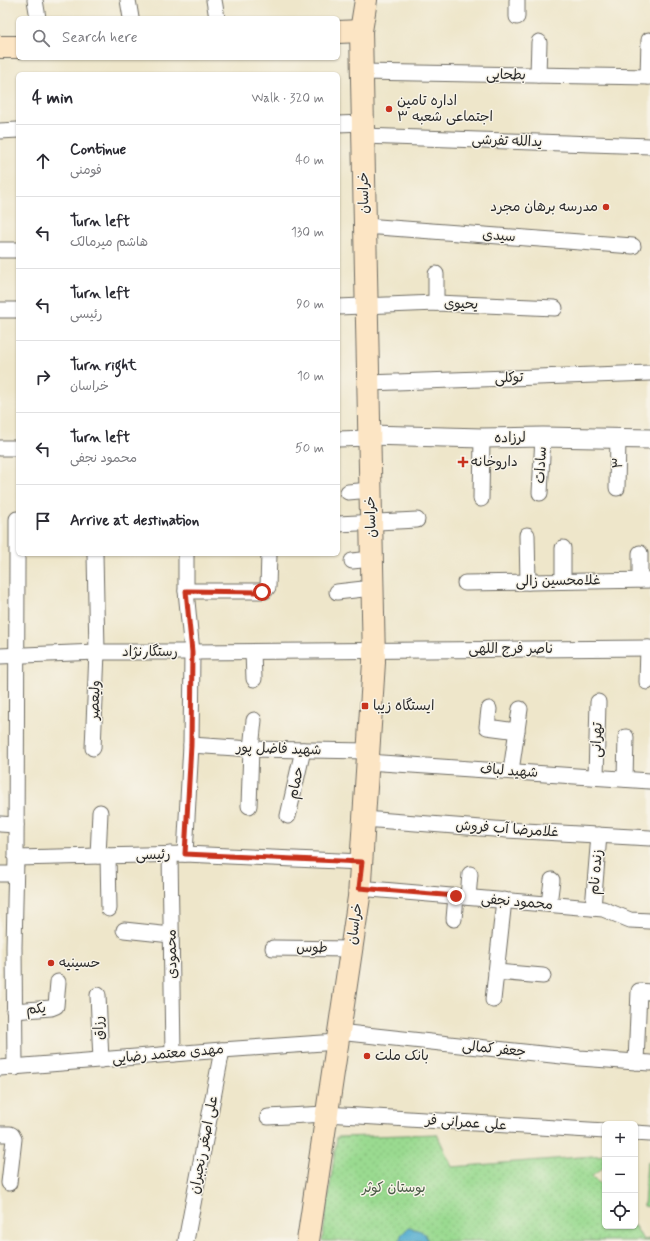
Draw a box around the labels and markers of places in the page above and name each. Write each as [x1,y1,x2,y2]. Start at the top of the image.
place label: اداره تامین اجتماعی شعبه ۳ [397,92,493,126]
marker: اداره تامین اجتماعی شعبه ۳ [384,104,394,114]
place label: مدرسه برهان مجرد [490,198,598,216]
marker: مدرسه برهان مجرد [601,202,611,212]
place label: داروخانه [471,453,518,471]
marker: داروخانه [458,457,468,467]
place label: ایستگاه زیبا [373,697,434,715]
marker: ایستگاه زیبا [360,701,370,711]
place label: حسینیه [59,954,100,972]
marker: حسینیه [46,958,56,968]
place label: بانک ملت [375,1047,429,1065]
marker: بانک ملت [362,1051,372,1061]

